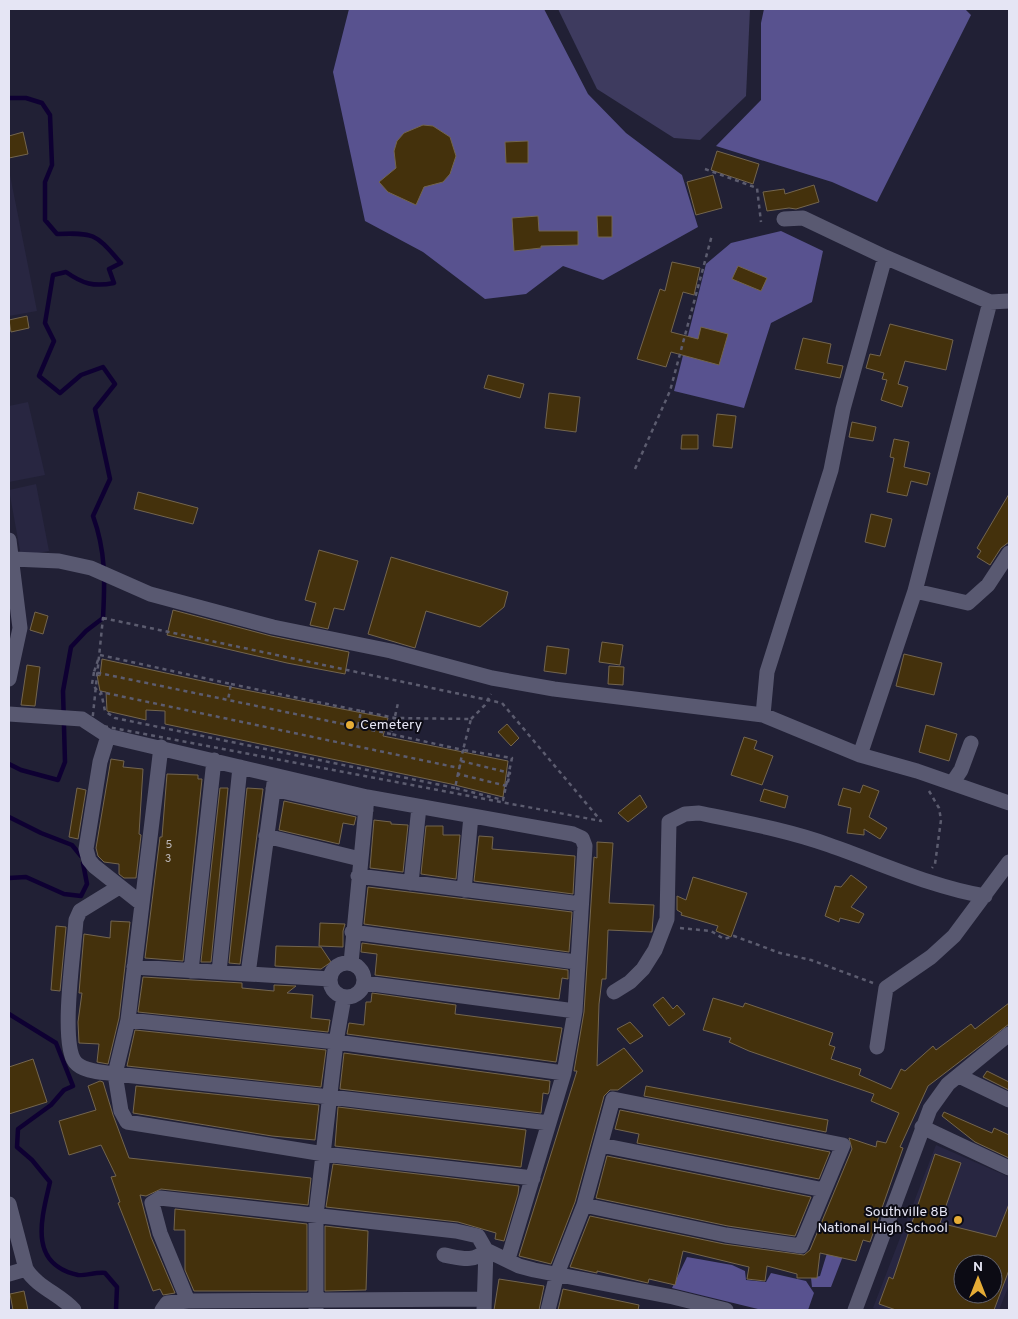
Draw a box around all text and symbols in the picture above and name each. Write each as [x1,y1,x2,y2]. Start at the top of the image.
place label: Cemetery [360,717,422,734]
marker: Cemetery [344,719,356,731]
house number: 5 [166,838,173,852]
house number: 3 [165,852,171,866]
place label: Southville 8B National High School [818,1204,948,1237]
marker: Southville 8B National High School [952,1214,964,1226]
north arrow [953,1254,1003,1304]
text: N [973,1259,983,1276]

